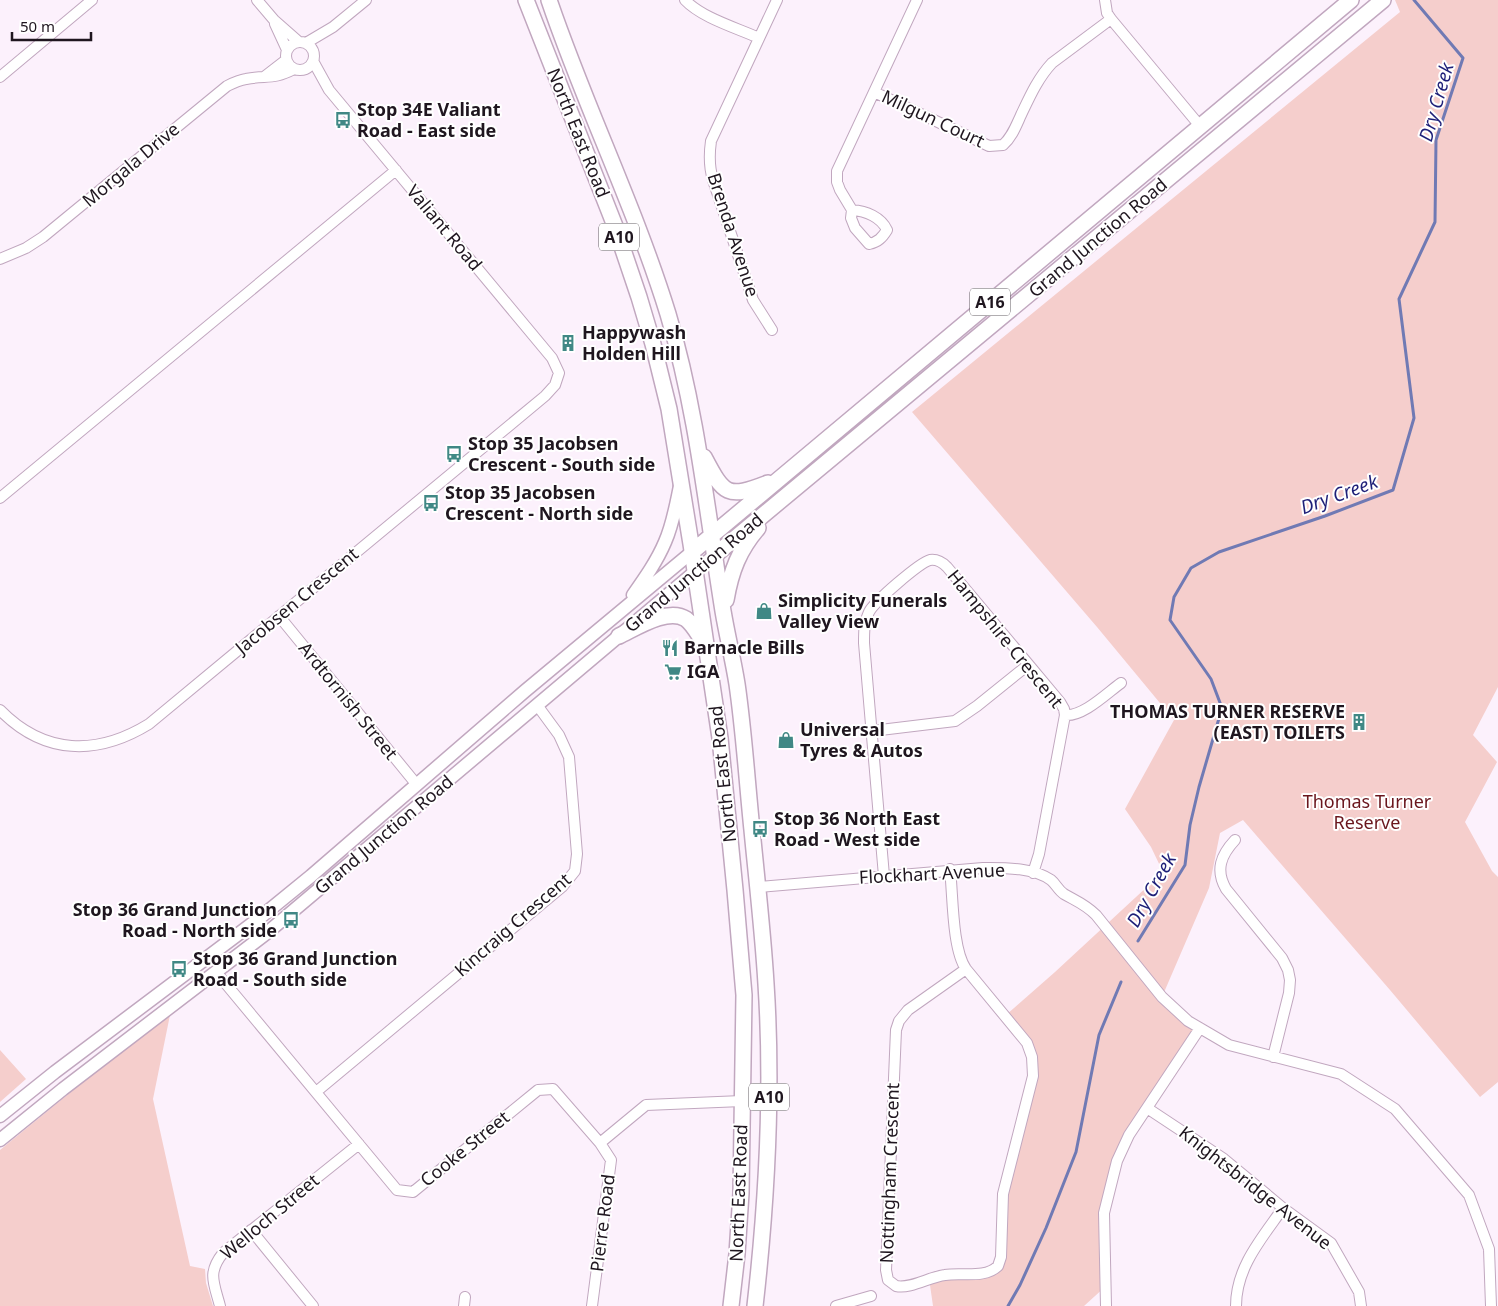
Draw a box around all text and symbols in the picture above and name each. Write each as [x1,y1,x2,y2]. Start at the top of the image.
scale bar [12,10,91,42]
text: 50 m [20,16,55,36]
water label: Dry Creek [1412,59,1460,144]
street label: North East Road [542,64,616,201]
street label: Milgun Court [878,84,989,153]
place label: Stop 34E Valiant Road - East side [357,97,501,142]
bus stop icon: Stop 34E Valiant Road - East side [333,110,353,130]
street label: Morgala Drive [77,117,184,212]
street label: Brenda Avenue [703,170,765,300]
street label: Grand Junction Road [1023,172,1172,302]
street label: Valiant Road [402,179,488,275]
road number: A10 [599,223,639,250]
road number: A16 [970,288,1010,316]
place label: Happywash Holden Hill [582,320,686,365]
building icon: Happywash Holden Hill [558,333,578,353]
place label: Stop 35 Jacobsen Crescent - South side [468,431,655,476]
bus stop icon: Stop 35 Jacobsen Crescent - South side [444,444,464,464]
water label: Dry Creek [1297,468,1382,520]
place label: Stop 35 Jacobsen Crescent - North side [445,480,633,525]
bus stop icon: Stop 35 Jacobsen Crescent - North side [421,493,441,513]
street label: Grand Junction Road [619,507,768,637]
street label: Jacobsen Crescent [228,541,363,660]
street label: Hampshire Crescent [943,564,1069,713]
place label: Simplicity Funerals Valley View [778,588,947,633]
shop icon: Simplicity Funerals Valley View [754,601,774,621]
place label: Barnacle Bills [684,635,804,659]
street label: Ardtornish Street [294,637,404,765]
restaurant icon: Barnacle Bills [660,638,680,658]
place label: IGA [687,659,720,683]
supermarket icon: IGA [663,662,683,682]
place label: THOMAS TURNER RESERVE (EAST) TOILETS [1110,699,1345,744]
street label: North East Road [703,704,741,844]
building icon: THOMAS TURNER RESERVE (EAST) TOILETS [1349,712,1369,732]
place label: Universal Tyres & Autos [800,717,923,762]
shop icon: Universal Tyres & Autos [776,730,796,750]
street label: Grand Junction Road [309,769,458,899]
park label: Thomas Turner Reserve [1303,789,1432,834]
place label: Stop 36 North East Road - West side [774,806,940,851]
bus stop icon: Stop 36 North East Road - West side [750,819,770,839]
water label: Dry Creek [1120,848,1182,932]
street label: Flockhart Avenue [858,857,1006,889]
street label: Kincraig Crescent [449,867,576,981]
place label: Stop 36 Grand Junction Road - North side [73,897,277,942]
bus stop icon: Stop 36 Grand Junction Road - North side [281,910,301,930]
place label: Stop 36 Grand Junction Road - South side [193,946,397,991]
bus stop icon: Stop 36 Grand Junction Road - South side [169,959,189,979]
street label: Nottingham Crescent [874,1082,904,1264]
road number: A10 [749,1084,789,1110]
street label: Cooke Street [415,1105,514,1191]
street label: Knightsbridge Avenue [1174,1120,1337,1254]
street label: North East Road [724,1124,752,1262]
street label: Welloch Street [215,1168,324,1264]
street label: Pierre Road [584,1173,620,1273]

